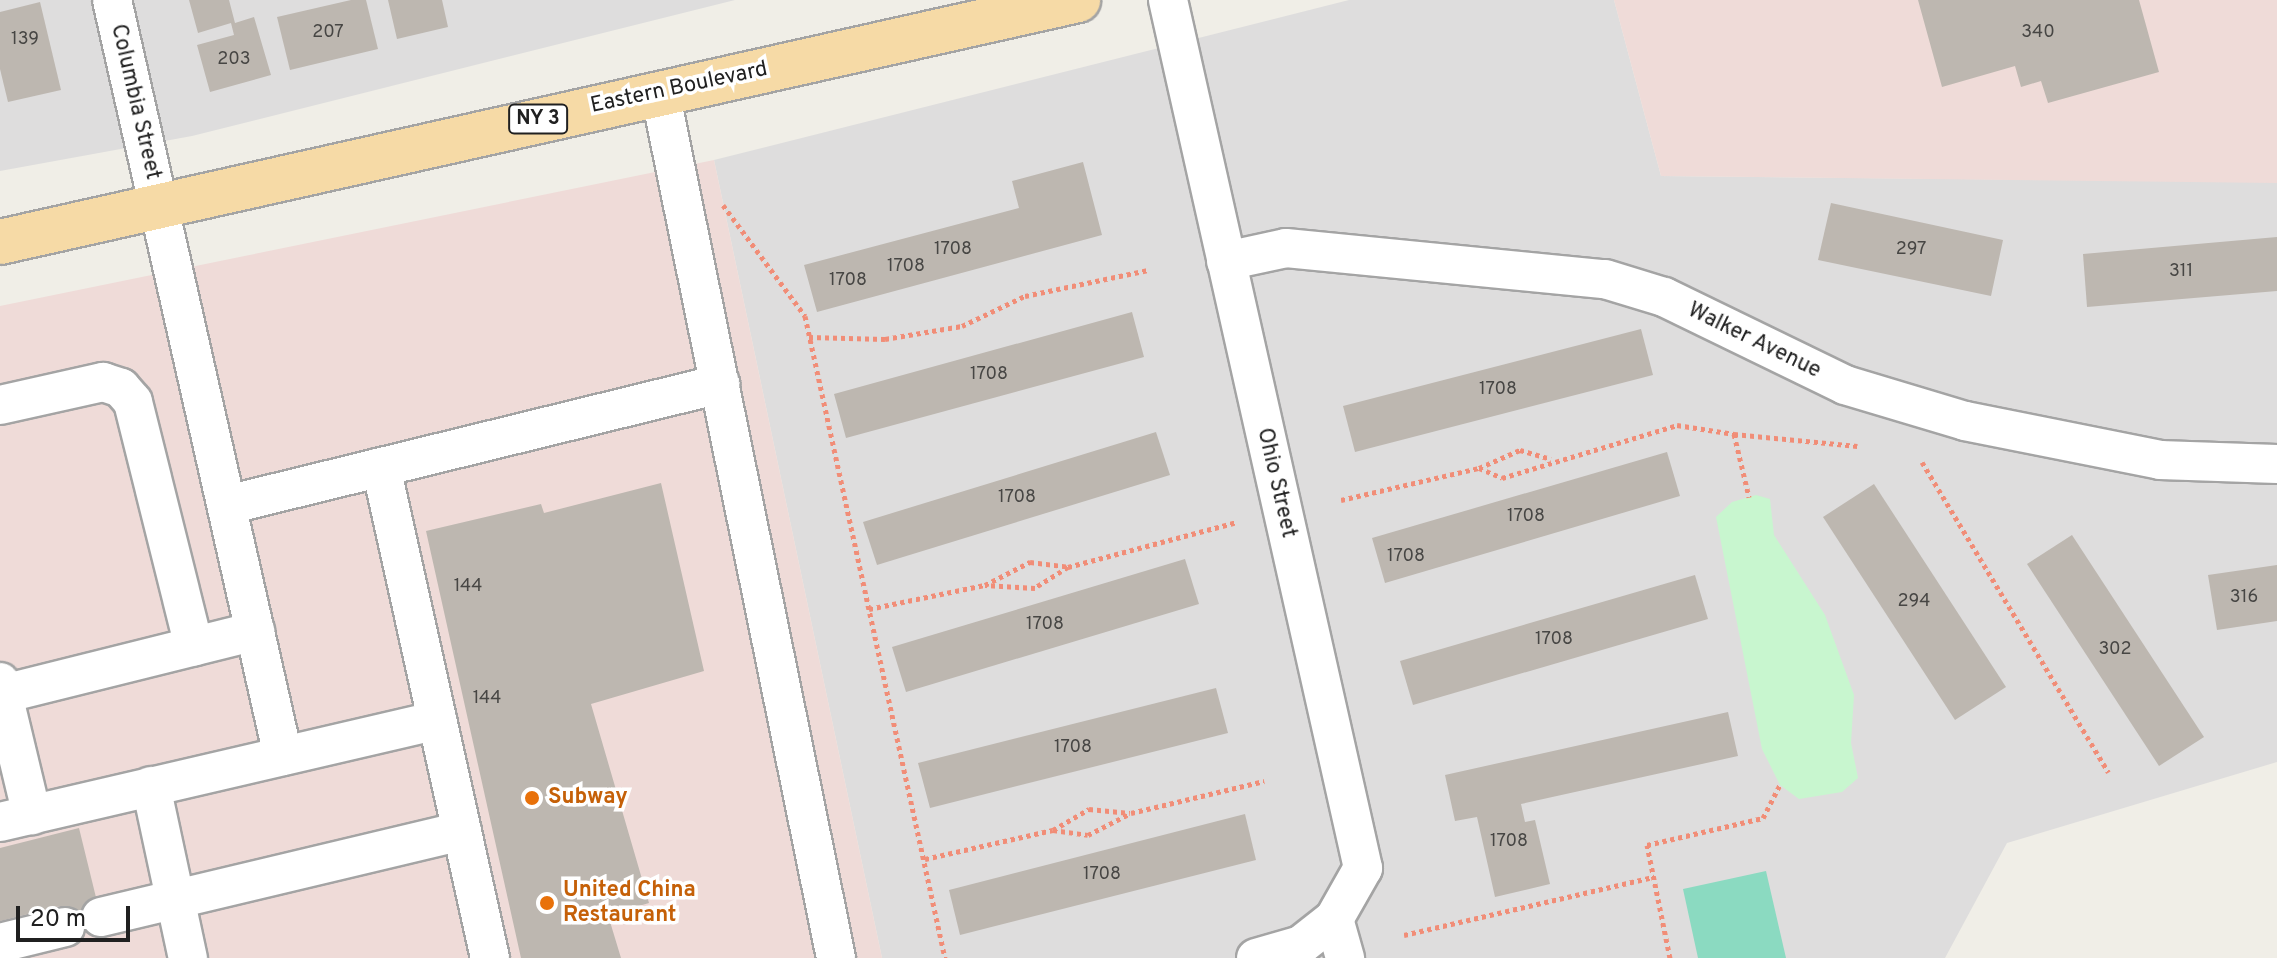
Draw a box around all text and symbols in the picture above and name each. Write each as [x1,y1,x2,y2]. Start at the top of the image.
street label: Columbia Street [104,22,166,182]
house number: 207 [312,22,344,44]
house number: 340 [2021,22,2055,44]
house number: 139 [11,29,39,51]
house number: 203 [217,49,251,71]
street label: Eastern Boulevard [588,56,770,120]
road number: NY 3 [506,103,570,135]
house number: 1708 [934,239,972,261]
house number: 297 [1896,239,1926,261]
house number: 1708 [887,256,925,278]
house number: 311 [2169,261,2193,283]
house number: 1708 [829,270,867,292]
street label: Walker Avenue [1683,297,1825,385]
house number: 1708 [970,364,1008,386]
house number: 1708 [1479,379,1517,401]
street label: Ohio Street [1251,425,1301,541]
house number: 1708 [998,487,1036,509]
house number: 1708 [1507,506,1545,528]
house number: 1708 [1387,546,1425,568]
house number: 144 [454,576,482,598]
house number: 316 [2230,587,2258,609]
house number: 294 [1898,591,1930,613]
house number: 1708 [1026,614,1064,636]
house number: 1708 [1535,629,1573,651]
house number: 302 [2098,639,2132,661]
house number: 144 [473,688,501,710]
house number: 1708 [1054,737,1092,759]
place label: Subway [548,785,628,811]
marker: Subway [523,789,541,807]
house number: 1708 [1490,831,1528,853]
house number: 1708 [1083,864,1121,886]
place label: United China Restaurant [563,877,696,928]
scale bar [20,890,134,940]
marker: United China Restaurant [538,894,556,912]
text: 20 m [30,905,86,935]

